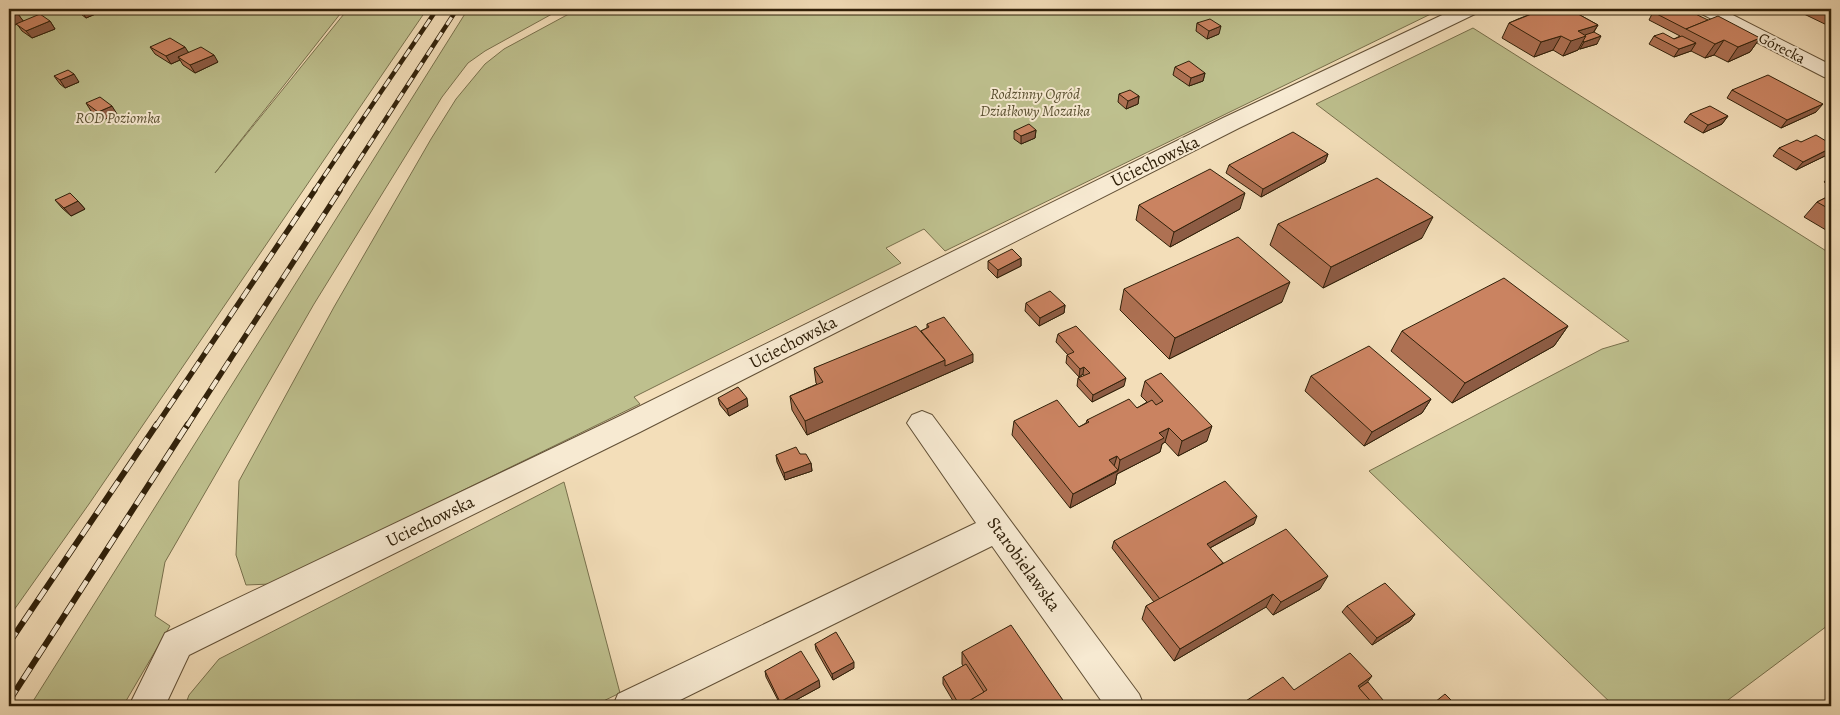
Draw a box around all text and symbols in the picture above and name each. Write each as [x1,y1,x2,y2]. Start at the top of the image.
street label: Górecka [1755,28,1809,68]
park label: Rodzinny Ogród Działkowy Mozaika [980,84,1090,121]
park label: ROD Poziomka [76,108,161,128]
street label: Uciechowska [1107,129,1204,193]
street label: Uciechowska [745,309,841,374]
street label: Uciechowska [382,489,479,553]
street label: Starobielawska [982,512,1067,617]

